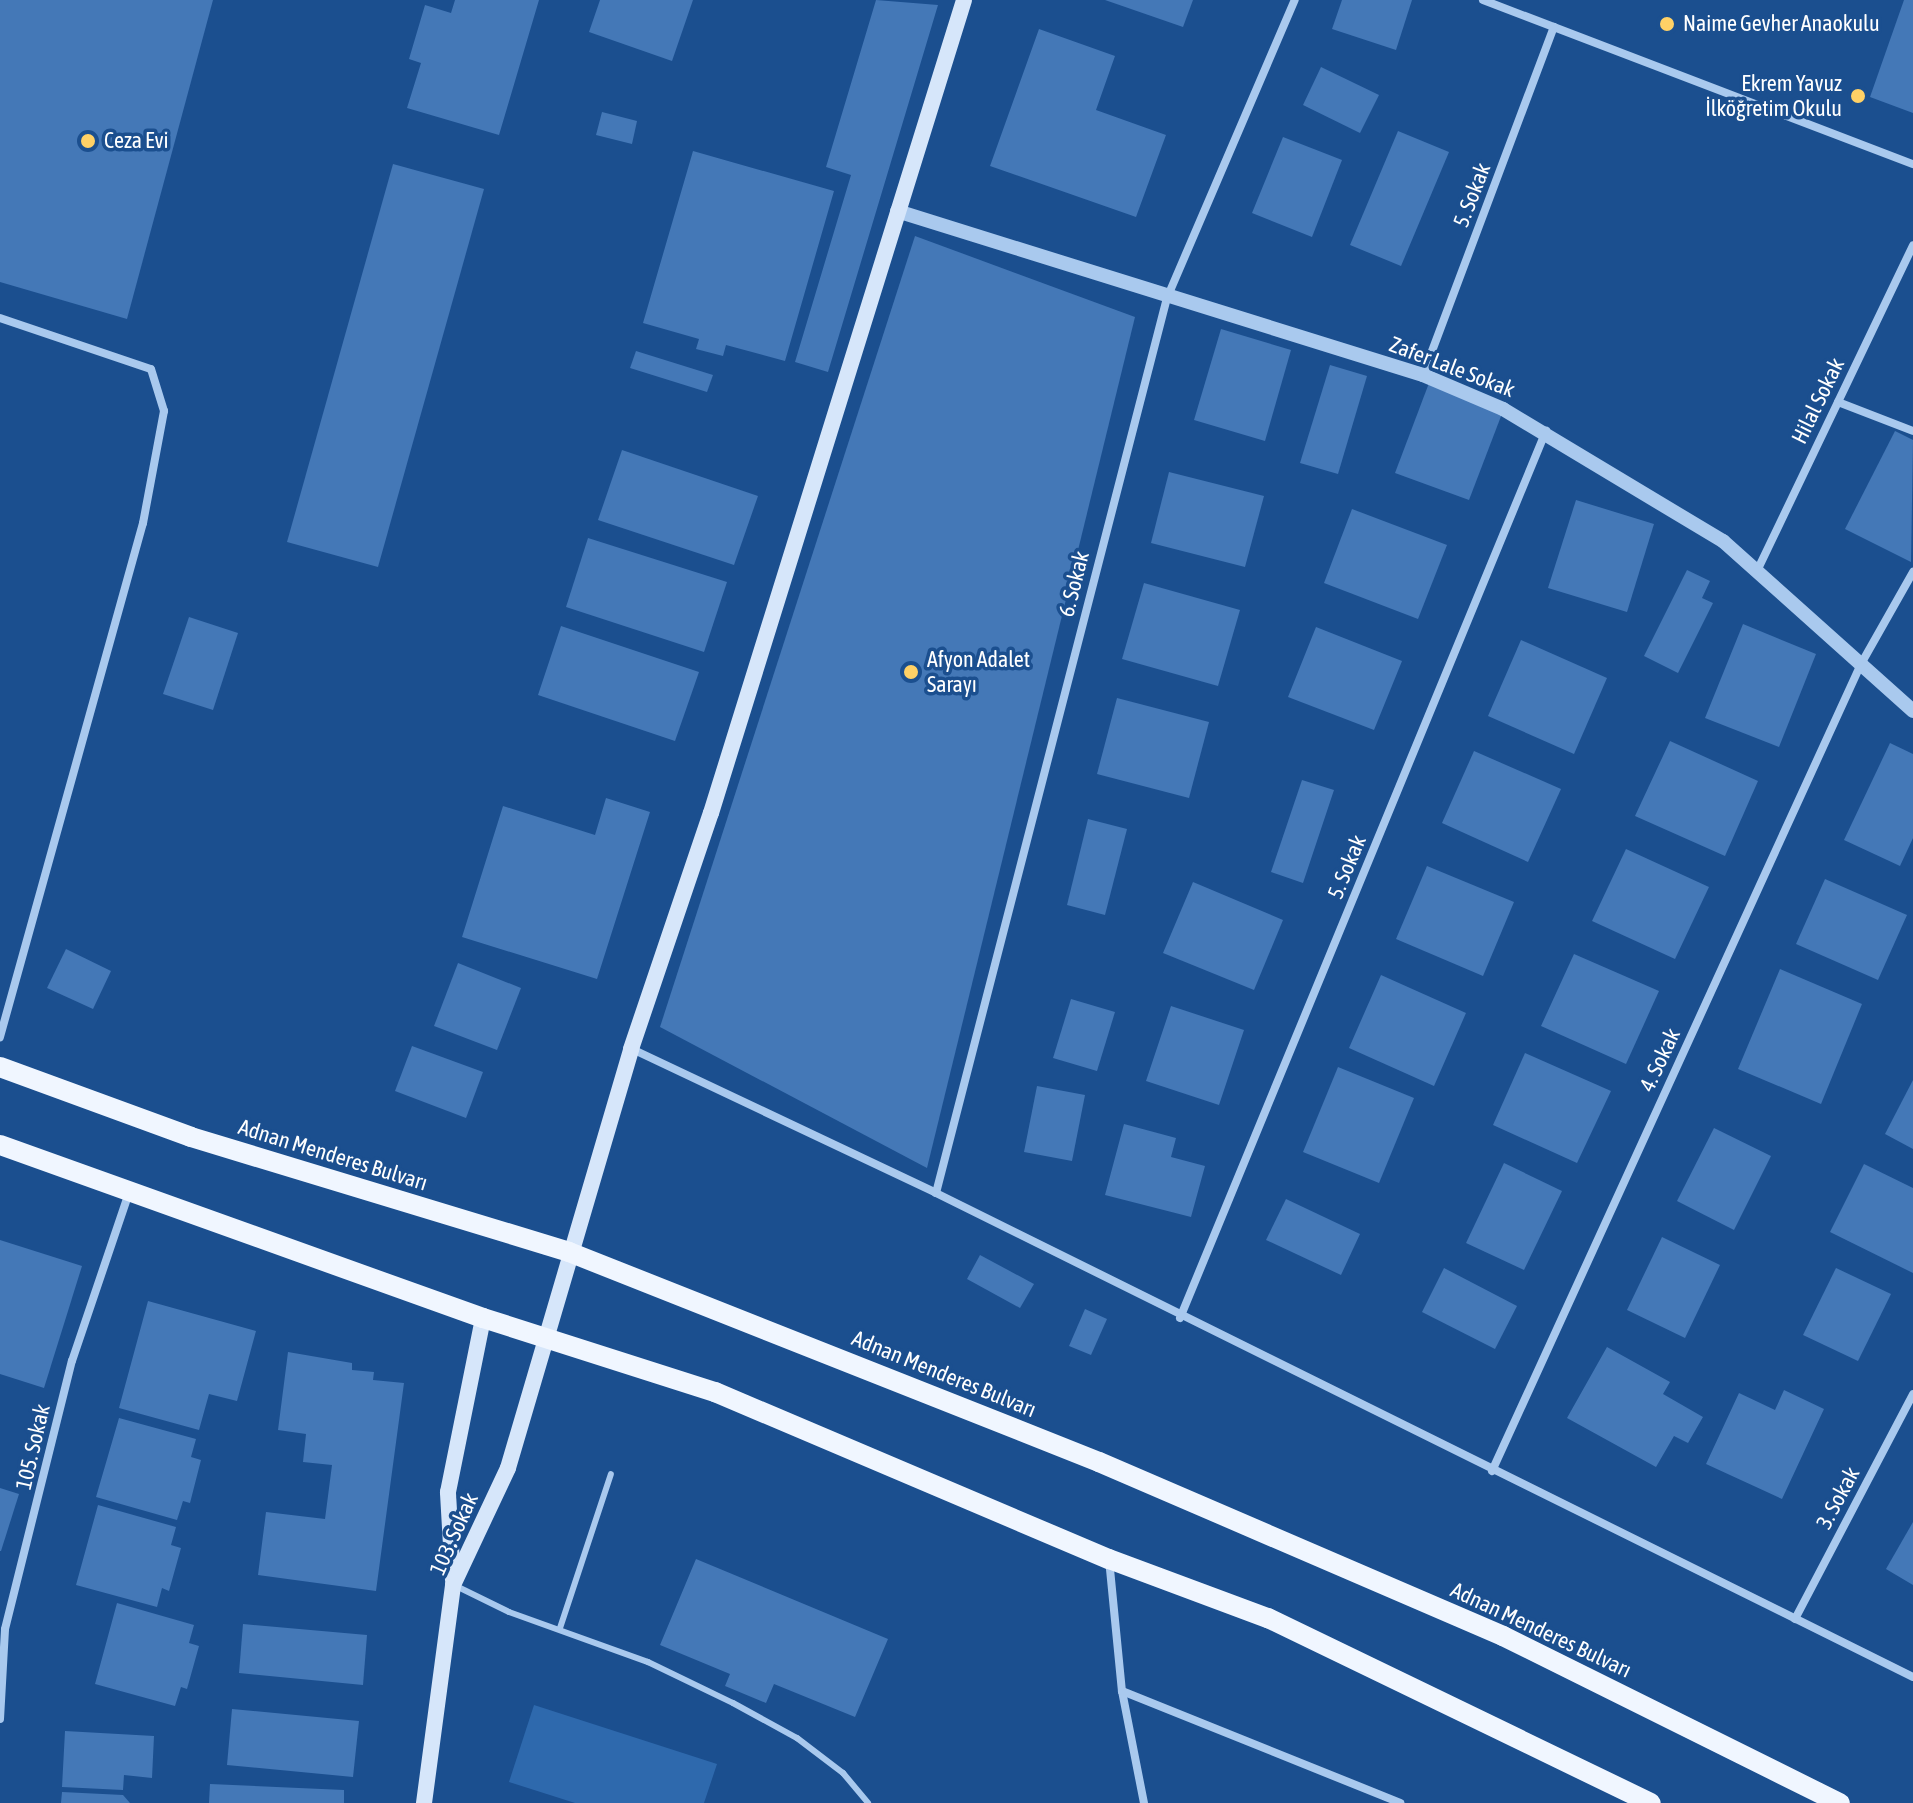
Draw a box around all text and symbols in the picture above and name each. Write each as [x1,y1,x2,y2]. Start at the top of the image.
place label: Naime Gevher Anaokulu [1683,11,1880,37]
marker: Naime Gevher Anaokulu [1658,15,1676,33]
place label: Ekrem Yavuz İlköğretim Okulu [1705,70,1842,122]
marker: Ekrem Yavuz İlköğretim Okulu [1849,87,1867,105]
place label: Ceza Evi [104,128,169,154]
marker: Ceza Evi [79,132,97,150]
street label: 5. Sokak [1448,159,1496,231]
street label: Zafer Lale Sokak [1386,331,1518,403]
street label: Hilal Sokak [1786,354,1850,448]
street label: 6. Sokak [1053,549,1095,619]
place label: Afyon Adalet Sarayı [927,646,1030,698]
marker: Afyon Adalet Sarayı [902,663,920,681]
street label: 5. Sokak [1322,831,1372,903]
street label: 4. Sokak [1634,1024,1686,1096]
street label: Adnan Menderes Bulvarı [235,1114,431,1196]
street label: Adnan Menderes Bulvarı [848,1325,1040,1423]
street label: 105. Sokak [10,1402,56,1492]
street label: 3. Sokak [1811,1462,1865,1534]
street label: 103. Sokak [424,1489,484,1579]
street label: Adnan Menderes Bulvarı [1447,1577,1635,1683]

